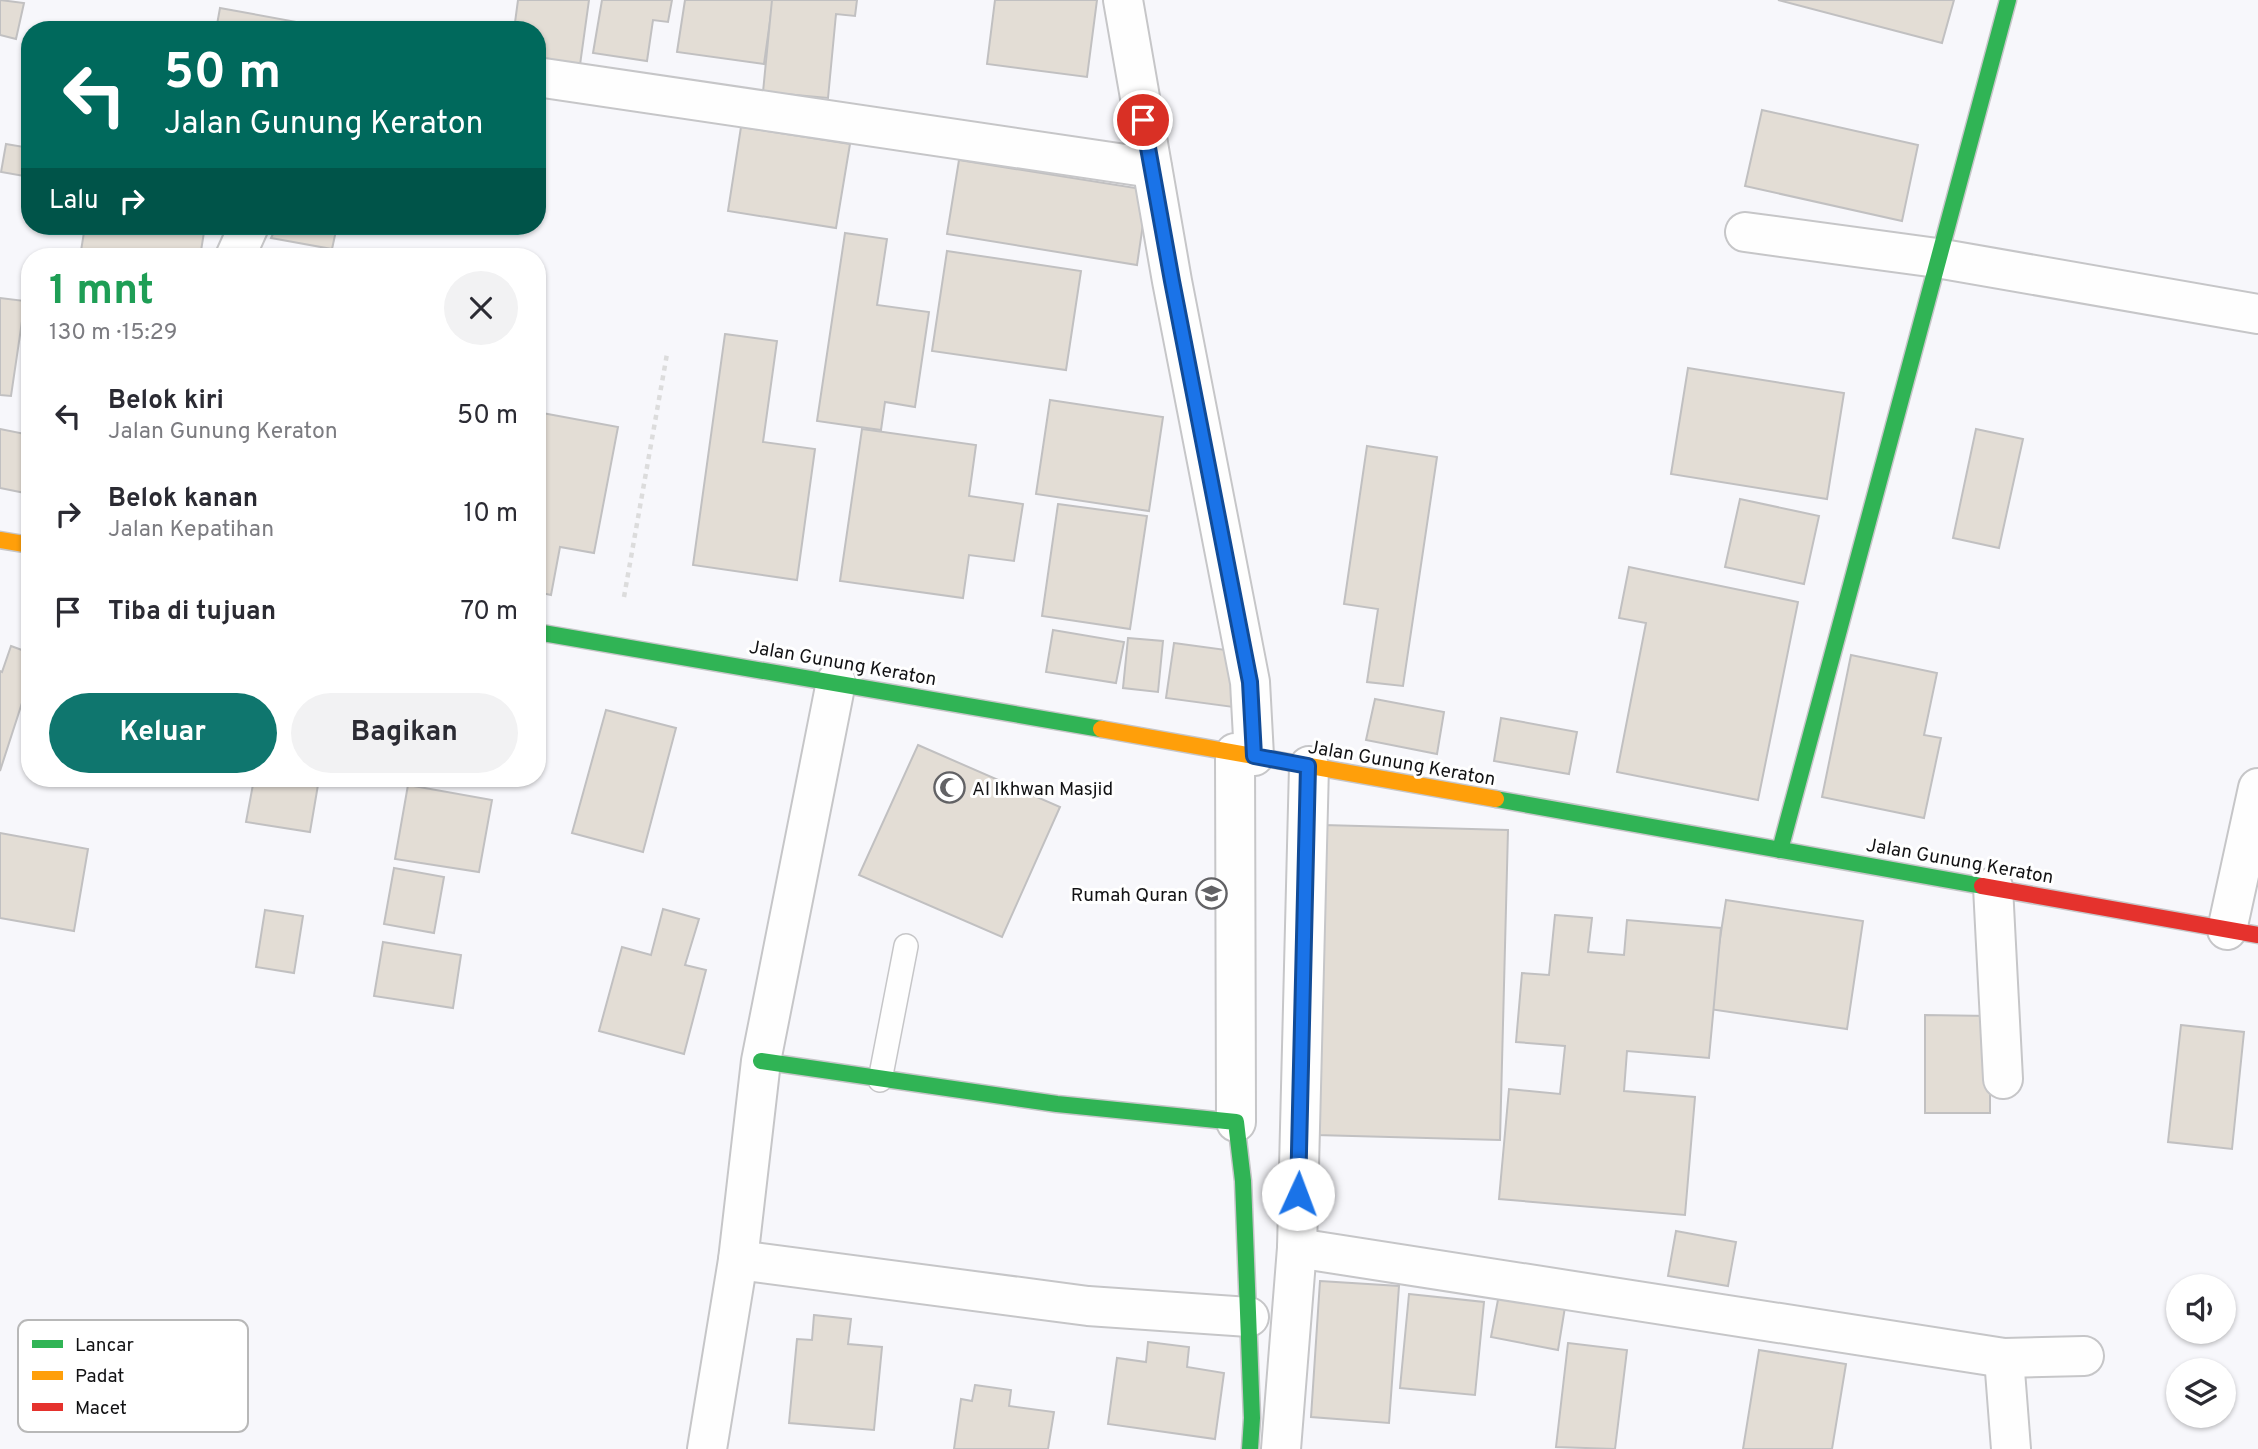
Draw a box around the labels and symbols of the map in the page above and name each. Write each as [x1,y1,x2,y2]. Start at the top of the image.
pin [1113,90,1173,150]
street label: Jalan Gunung Keraton [747,636,938,692]
street label: Jalan Gunung Keraton [1306,736,1497,792]
mosque icon: Al Ikhwan Masjid [932,771,966,805]
place label: Al Ikhwan Masjid [972,778,1113,802]
street label: Jalan Gunung Keraton [1864,834,2055,890]
school or university icon: Rumah Quran [1194,877,1228,911]
place label: Rumah Quran [1071,884,1188,908]
position arrow [1261,1157,1335,1231]
legend [18,1320,248,1432]
text: Lancar [75,1334,134,1358]
text: Padat [75,1365,124,1389]
text: Macet [75,1397,127,1421]

